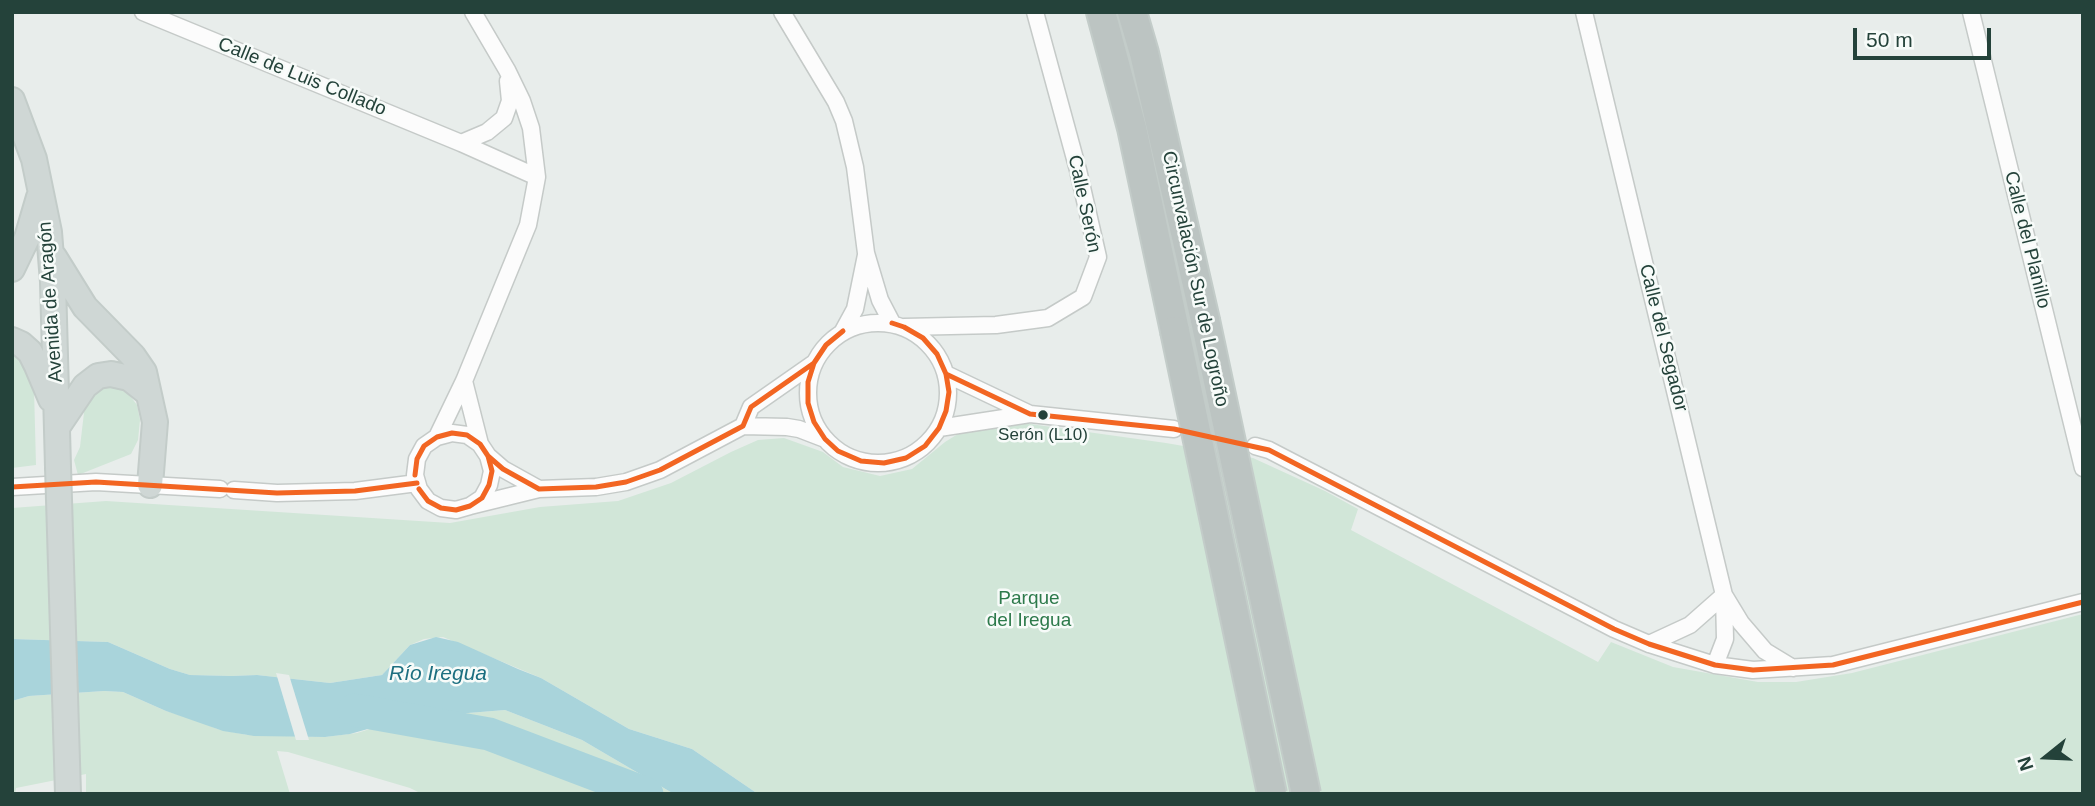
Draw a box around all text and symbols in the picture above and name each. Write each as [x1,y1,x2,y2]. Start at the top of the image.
scale bar [1857,14,1995,58]
text: 50 m [1866,28,1913,51]
street label: Calle de Luis Collado [214,33,390,121]
street label: Circunvalación Sur de Logroño [1157,149,1233,409]
street label: Calle Serón [1063,153,1105,255]
street label: Calle del Planillo [1999,169,2055,311]
street label: Avenida de Aragón [34,221,68,383]
street label: Calle del Segador [1634,262,1692,414]
marker: Serón (L10) [1036,408,1050,422]
place label: Serón (L10) [998,425,1088,445]
park label: Parque del Iregua [987,588,1071,632]
water label: Río Iregua [389,661,487,687]
north arrow [2011,722,2081,792]
text: N [2013,754,2038,773]

